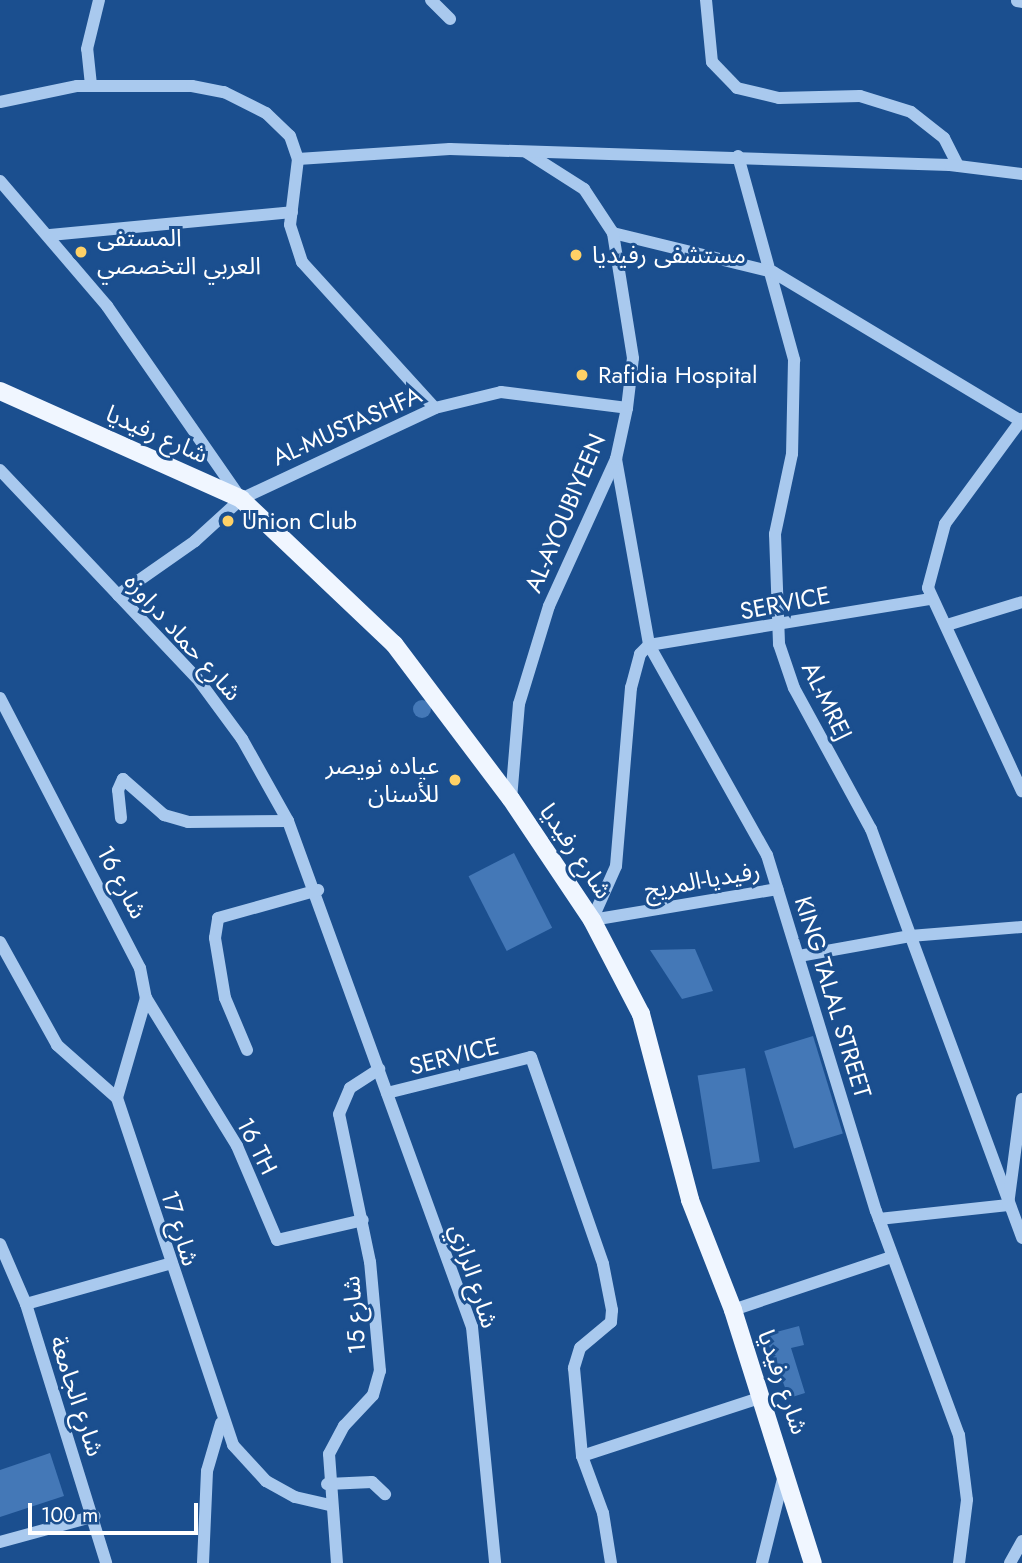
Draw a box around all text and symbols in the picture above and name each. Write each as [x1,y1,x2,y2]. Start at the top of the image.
place label: المستفى العربي التخصصي [97,224,261,280]
place label: مستشفى رفيديا [592,241,746,269]
marker: المستفى العربي التخصصي [71,242,91,262]
marker: مستشفى رفيديا [566,245,586,265]
place label: Rafidia Hospital [598,361,757,389]
marker: Rafidia Hospital [572,365,592,385]
street label: AL-MUSTASHFA [268,380,426,472]
street label: شارع رفيديا [102,399,212,469]
street label: AL-AYOUBIYEEN [519,429,611,597]
place label: Union Club [242,507,357,535]
marker: Union Club [220,513,236,529]
street label: شارع حماد دراوزه [118,567,248,707]
street label: SERVICE [738,580,832,626]
street label: AL-MREJ [796,657,858,745]
place label: عياده نويصر للأسنان [325,752,439,808]
marker: عياده نويصر للأسنان [445,770,465,790]
street label: شارع رفيديا [534,798,618,904]
street label: شارع 16 [91,841,153,923]
street label: رفيديا-المريج [642,856,762,904]
street label: KING TALAL STREET [789,893,877,1101]
street label: SERVICE [406,1031,502,1081]
street label: 16 TH [231,1113,283,1179]
street label: شارع 17 [155,1187,205,1269]
street label: شارع الرازي [444,1220,504,1332]
street label: شارع 15 [336,1275,372,1355]
street label: شارع رفيديا [752,1326,814,1438]
street label: شارع الجامعة [44,1332,110,1460]
scale bar [32,1490,201,1534]
text: 100 m [41,1500,98,1530]

